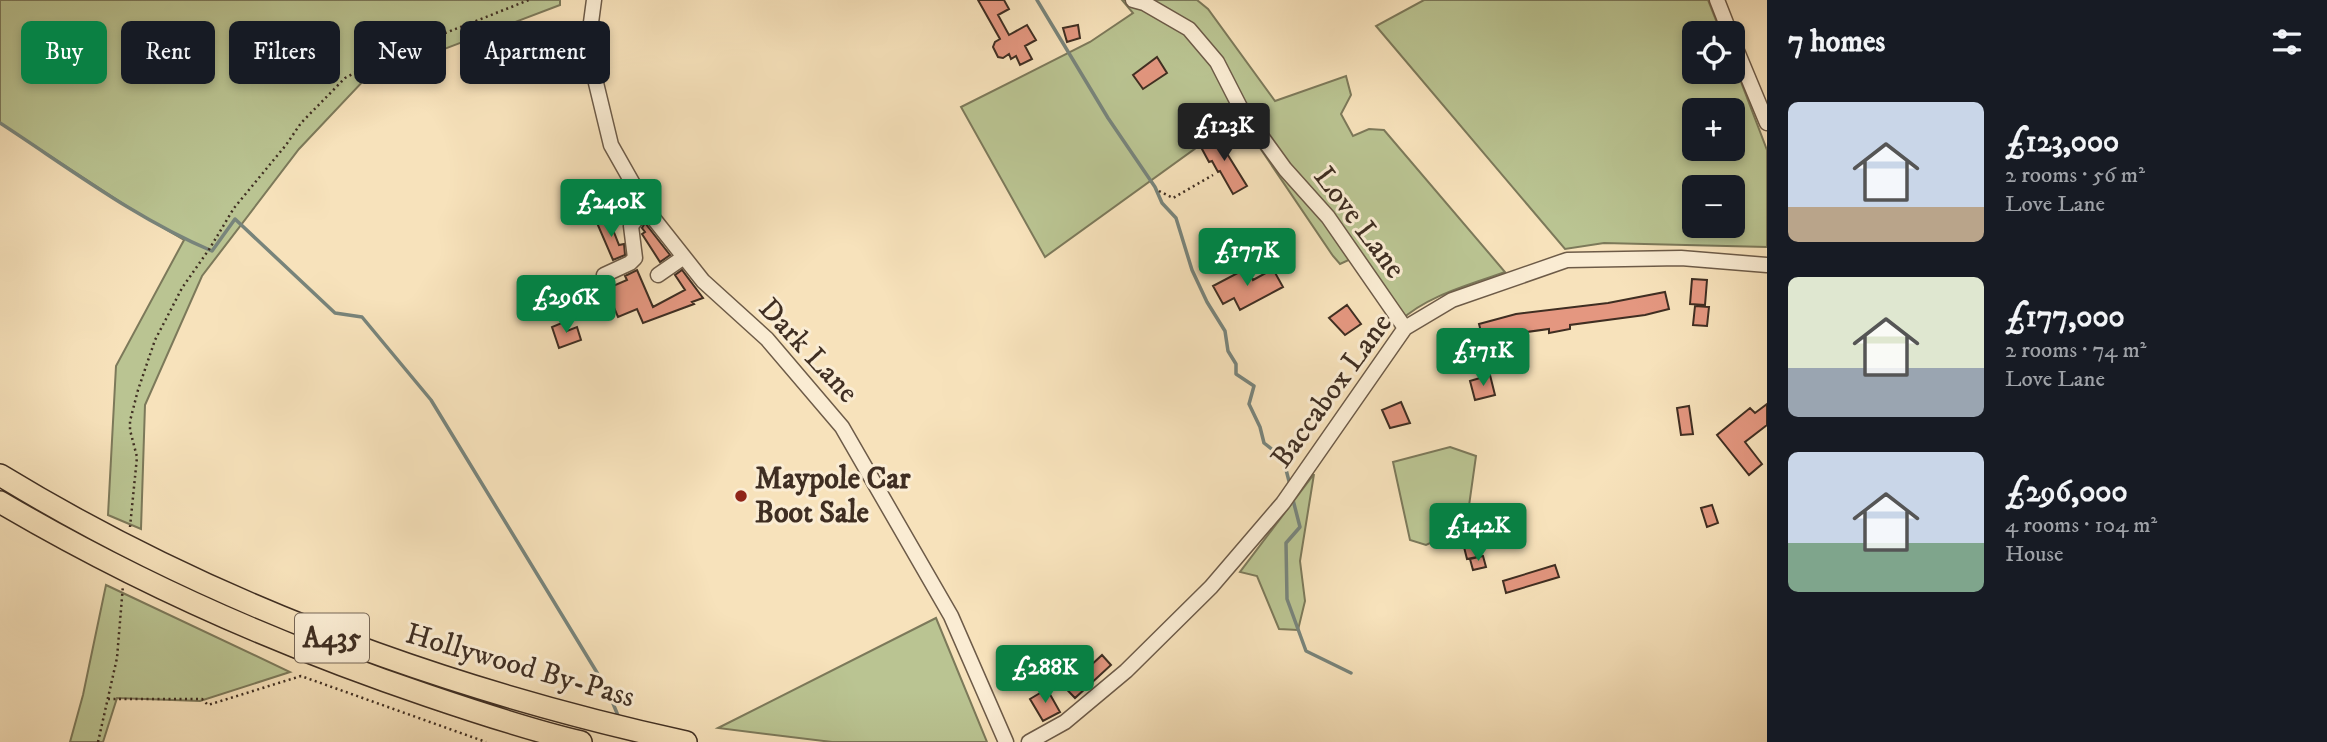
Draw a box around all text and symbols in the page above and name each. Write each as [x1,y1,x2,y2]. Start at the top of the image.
chip: Buy [21,21,107,84]
chip: Rent [121,21,215,84]
chip: Filters [229,21,340,84]
chip: New [354,21,446,84]
chip: Apartment [460,21,610,84]
map controls [1682,21,1745,238]
button: locate [1682,21,1745,84]
icon: filters [2268,23,2306,61]
text: 7 homes [1788,24,1885,61]
button: + [1682,98,1745,161]
pin: £123K [1175,104,1273,163]
text: £123K [1194,111,1254,140]
text: £123,000 [2005,124,2119,161]
icon: home [1844,130,1928,214]
street label: Love Lane [1305,160,1413,286]
text: 2 rooms · 56 m² [2005,161,2145,190]
button: − [1682,175,1745,238]
pin: £240K [562,180,660,239]
text: £240K [577,187,646,216]
text: Love Lane [2005,190,2105,219]
pin: £177K [1198,229,1296,288]
text: £177K [1215,236,1279,265]
pin: £296K [517,276,615,335]
text: £296K [533,283,599,312]
street label: Dark Lane [750,291,866,411]
text: £177,000 [2005,299,2125,336]
icon: home [1844,305,1928,389]
street label: Baccabox Lane [1263,306,1401,476]
pin: £171K [1434,328,1532,388]
text: £171K [1452,336,1514,365]
text: 2 rooms · 74 m² [2005,336,2146,365]
text: Love Lane [2005,365,2105,394]
place label: Maypole Car Boot Sale [755,461,911,532]
text: £296,000 [2005,474,2128,511]
icon: home [1844,480,1928,564]
marker: Maypole Car Boot Sale [733,488,749,504]
pin: £142K [1429,504,1527,563]
text: £142K [1445,511,1511,540]
text: 4 rooms · 104 m² [2005,511,2157,540]
text: House [2005,540,2063,569]
road number: A435 [295,614,369,662]
street label: Hollywood By-Pass [401,616,639,716]
pin: £288K [996,646,1094,705]
text: £288K [1012,653,1078,682]

